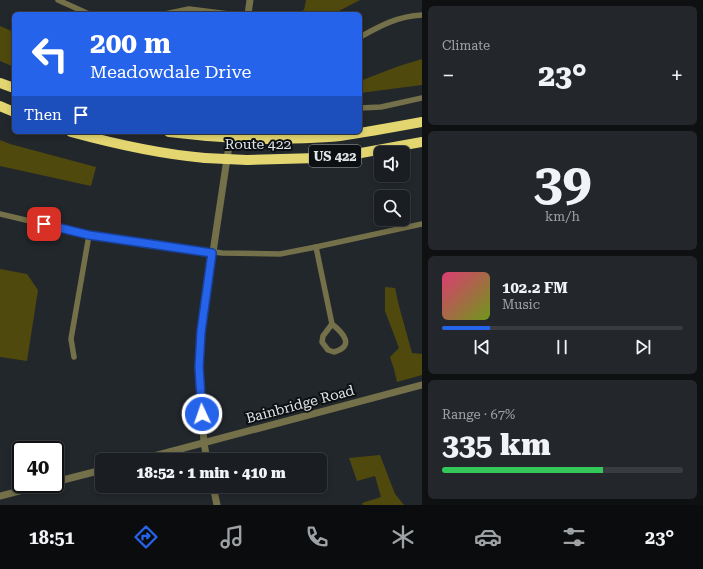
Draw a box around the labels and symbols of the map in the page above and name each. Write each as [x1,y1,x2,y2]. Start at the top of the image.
street label: Route 422 [225,136,291,152]
road number: US 422 [309,145,361,167]
pin [27,207,61,241]
street label: Bainbridge Road [244,382,356,426]
position arrow [181,393,223,435]
speed limit sign: 40 [12,441,64,493]

